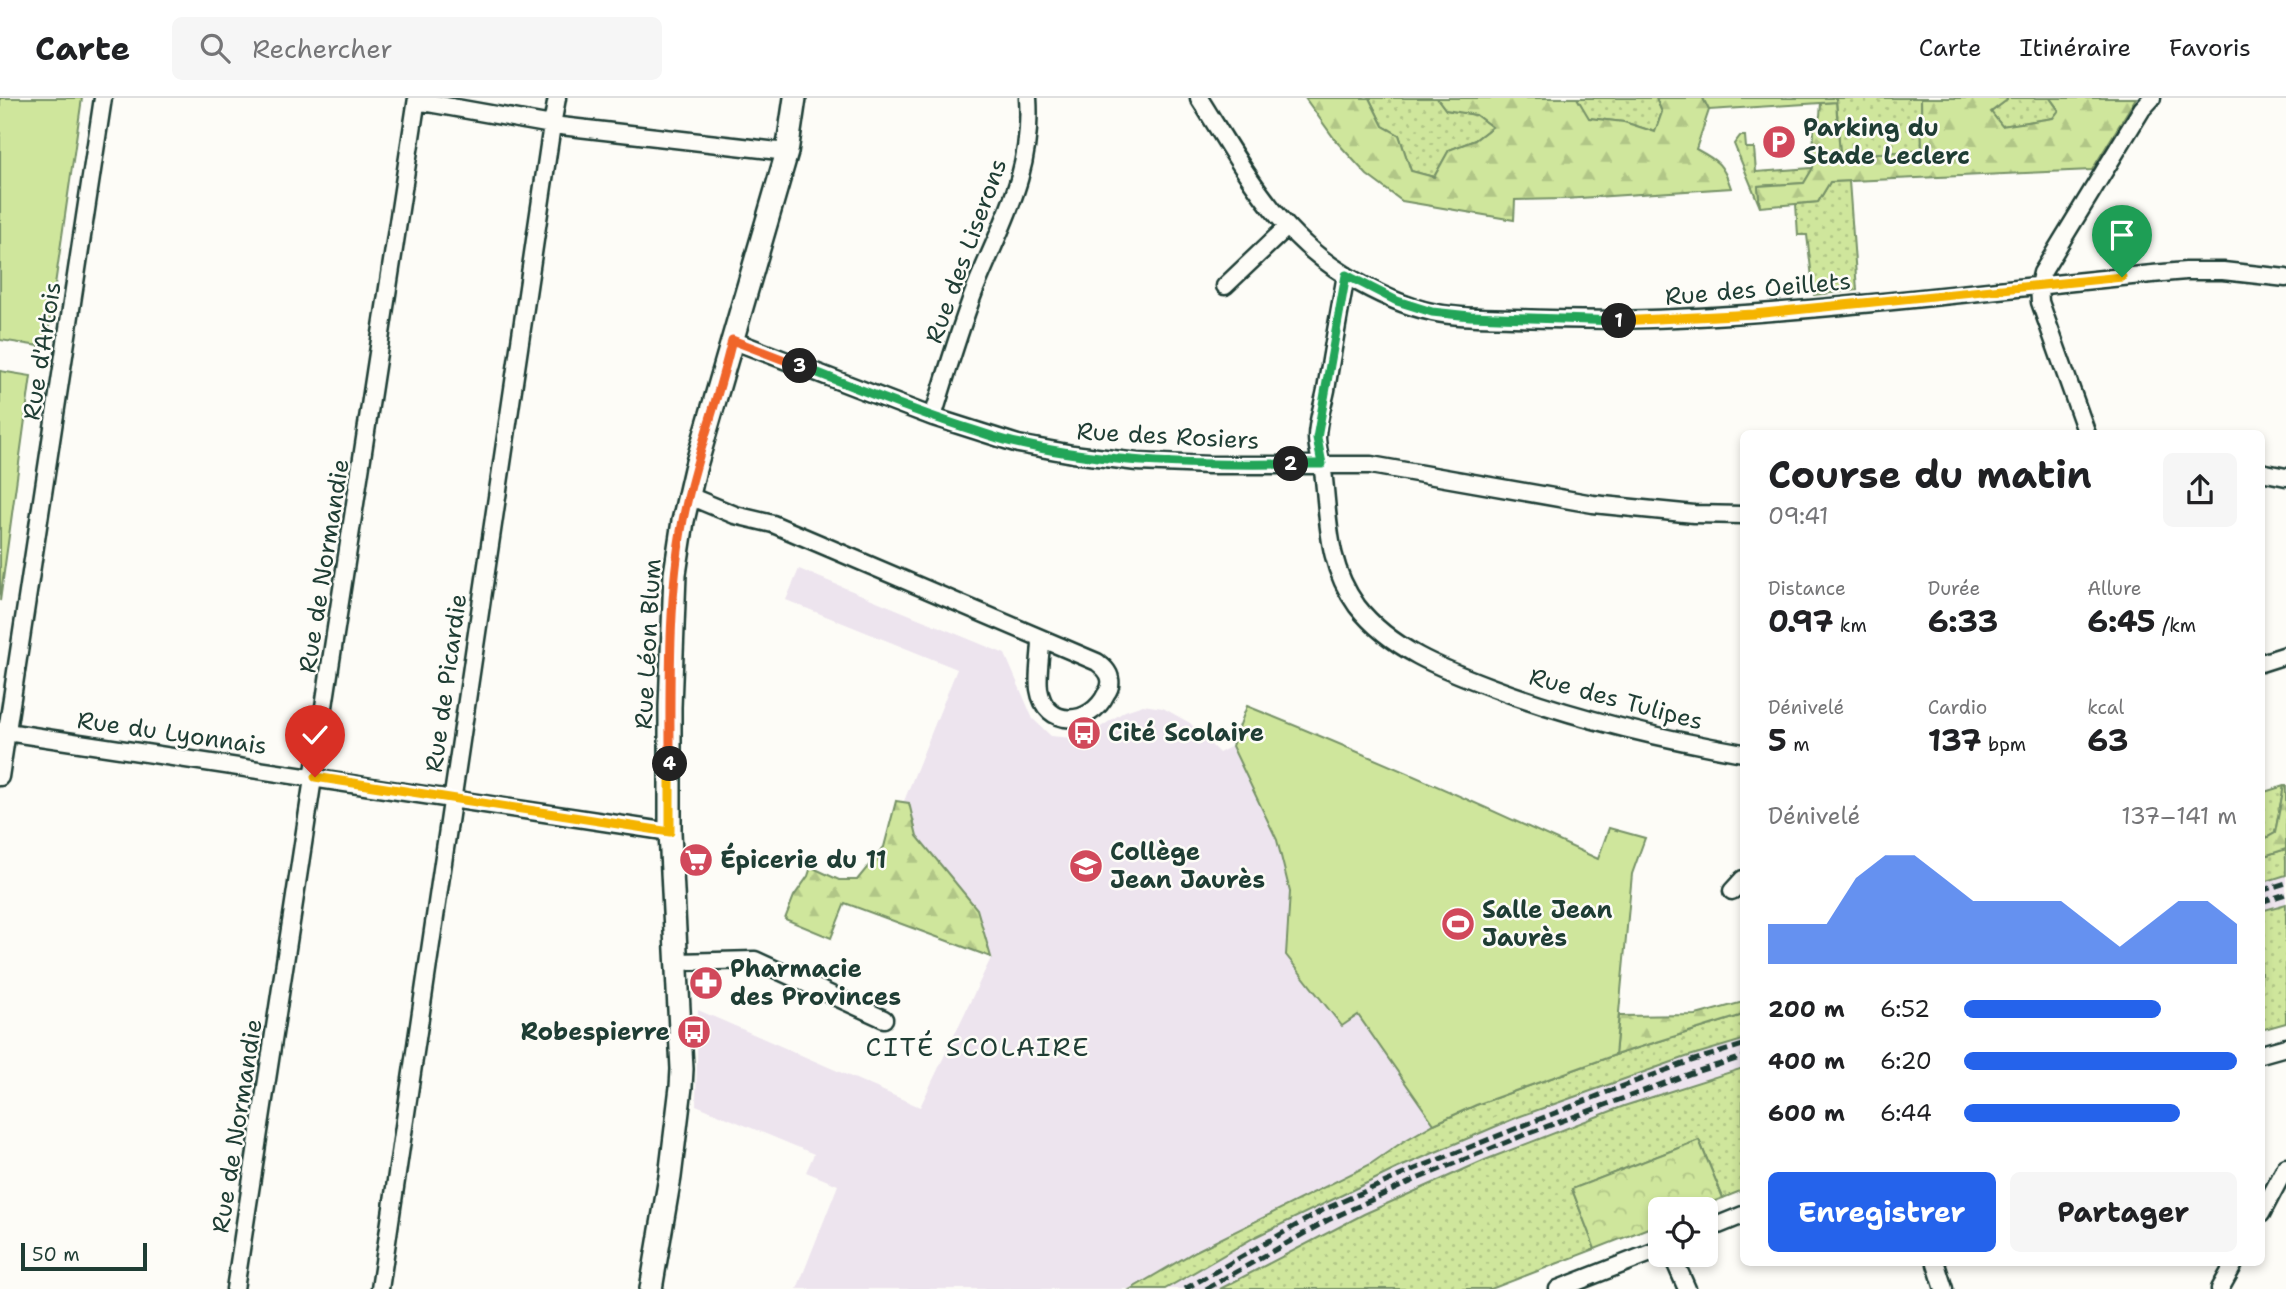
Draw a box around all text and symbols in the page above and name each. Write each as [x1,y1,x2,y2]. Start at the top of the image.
search box [172,17,662,80]
text: Carte [35,26,130,71]
icon: search [196,29,234,67]
text: Rechercher [252,31,393,66]
text: Carte [1919,32,1982,64]
text: Itinéraire [2020,32,2131,64]
text: Favoris [2169,32,2251,64]
place label: Parking du Stade Leclerc [1803,112,1970,172]
parking icon: Parking du Stade Leclerc [1760,123,1798,161]
street label: Rue des Liserons [918,154,1014,348]
pin [2092,205,2152,277]
icon: arrive [2103,216,2141,254]
street label: Rue des Oeillets [1664,265,1852,313]
street label: Rue d'Artois [15,279,69,423]
pin: 1 [1602,304,1636,339]
text: 1 [1614,308,1623,333]
pin: 3 [782,348,818,384]
text: 3 [793,353,806,378]
street label: Rue des Rosiers [1076,415,1260,457]
pin: 2 [1274,446,1308,482]
text: Course du matin [1768,449,2092,500]
text: 2 [1284,451,1297,476]
button: share [2163,453,2237,527]
street label: Rue de Normandie [291,457,357,675]
text: 09:41 [1768,501,1829,531]
street label: Rue Léon Blum [628,558,668,730]
text: Distance [1768,576,1846,601]
text: Durée [1928,576,1980,601]
text: Allure [2087,576,2142,601]
street label: Rue de Picardie [418,592,474,774]
text: 0.97 [1768,601,1833,642]
text: 6:33 [1928,601,1998,642]
text: 6:45 [2087,601,2156,642]
text: km [1833,613,1867,638]
text: /km [2156,613,2196,638]
street label: Rue des Tulipes [1526,660,1706,738]
text: Dénivelé [1768,695,1844,720]
text: Cardio [1928,695,1987,720]
text: kcal [2087,695,2124,720]
street label: Rue du Lyonnais [75,704,269,762]
pin [285,705,345,777]
bus stop icon: Cité Scolaire [1065,714,1103,752]
icon: check [296,716,334,754]
place label: Cité Scolaire [1108,717,1264,749]
text: 5 [1768,720,1787,761]
text: 137 [1928,720,1981,761]
text: 63 [2087,720,2128,761]
text: m [1787,732,1810,757]
text: bpm [1981,732,2026,757]
pin: 4 [652,746,688,782]
text: 4 [663,751,676,776]
text: Dénivelé [1768,801,1860,831]
text: 137–141 m [2121,801,2237,831]
place label: Collège Jean Jaurès [1110,836,1265,896]
supermarket icon: Épicerie du 11 [677,841,715,879]
place label: Épicerie du 11 [720,842,887,876]
school or university icon: Collège Jean Jaurès [1067,847,1105,885]
place label: Salle Jean Jaurès [1482,894,1612,954]
sports icon: Salle Jean Jaurès [1439,905,1477,943]
place label: Pharmacie des Provinces [730,953,901,1013]
pharmacy icon: Pharmacie des Provinces [687,964,725,1002]
text: 200 m [1768,994,1845,1024]
text: 6:52 [1880,994,1930,1024]
bus stop icon: Robespierre [675,1013,713,1051]
place label: Robespierre [521,1016,670,1048]
street label: Rue de Normandie [204,1017,270,1235]
district label: CITÉ SCOLAIRE [865,1029,1091,1064]
text: 400 m [1768,1046,1845,1076]
text: 6:20 [1880,1046,1932,1076]
text: 600 m [1768,1098,1845,1128]
text: 6:44 [1880,1098,1932,1128]
button: Enregistrer [1768,1172,1996,1252]
button: Partager [2010,1172,2237,1252]
map controls [1648,1197,1718,1267]
button: locate [1648,1197,1718,1267]
scale bar [21,1240,147,1272]
text: 50 m [32,1242,80,1267]

